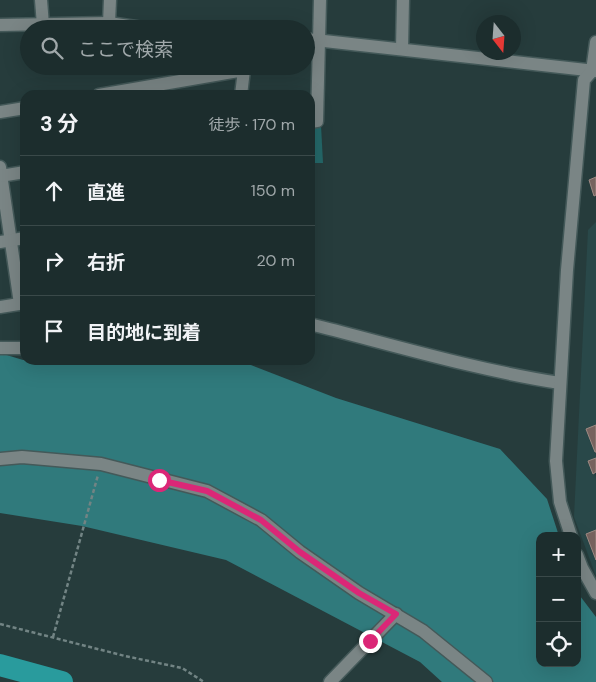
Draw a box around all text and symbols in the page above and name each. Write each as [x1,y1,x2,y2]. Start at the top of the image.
north arrow [476,15,521,60]
search box [20,20,315,75]
icon: search [38,34,66,62]
text: ここで検索 [78,37,173,62]
text: 3 分 [40,110,79,138]
text: 徒歩 · 170 m [209,114,295,135]
icon: ahead [40,177,68,205]
text: 直進 [87,180,125,205]
text: 150 m [251,180,295,201]
icon: right [40,247,68,275]
text: 右折 [87,250,125,275]
text: 20 m [256,250,295,271]
icon: arrive [40,317,68,345]
text: 目的地に到着 [87,320,201,345]
route start [148,469,171,492]
map controls [536,532,581,667]
button: + [536,532,581,577]
button: − [536,577,581,622]
button: locate [536,622,581,667]
route end [359,630,382,653]

